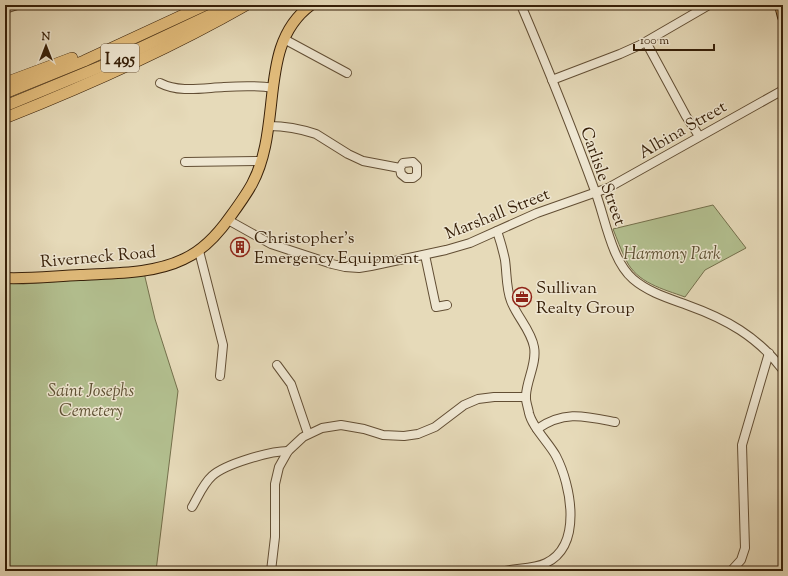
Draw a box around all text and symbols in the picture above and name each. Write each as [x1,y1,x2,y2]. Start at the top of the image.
north arrow [26,26,66,66]
scale bar [634,26,714,52]
text: N [41,29,51,45]
text: 100 m [640,32,669,50]
road number: I 495 [101,44,139,72]
street label: Albina Street [634,96,732,166]
street label: Carlisle Street [573,124,631,230]
street label: Marshall Street [442,183,554,247]
place label: Christopher's Emergency Equipment [254,227,419,271]
building icon: Christopher's Emergency Equipment [229,236,251,258]
street label: Riverneck Road [39,241,157,275]
park label: Harmony Park [623,243,721,267]
place label: Sullivan Realty Group [536,277,635,321]
office icon: Sullivan Realty Group [511,286,533,308]
park label: Saint Josephs Cemetery [48,380,135,424]

